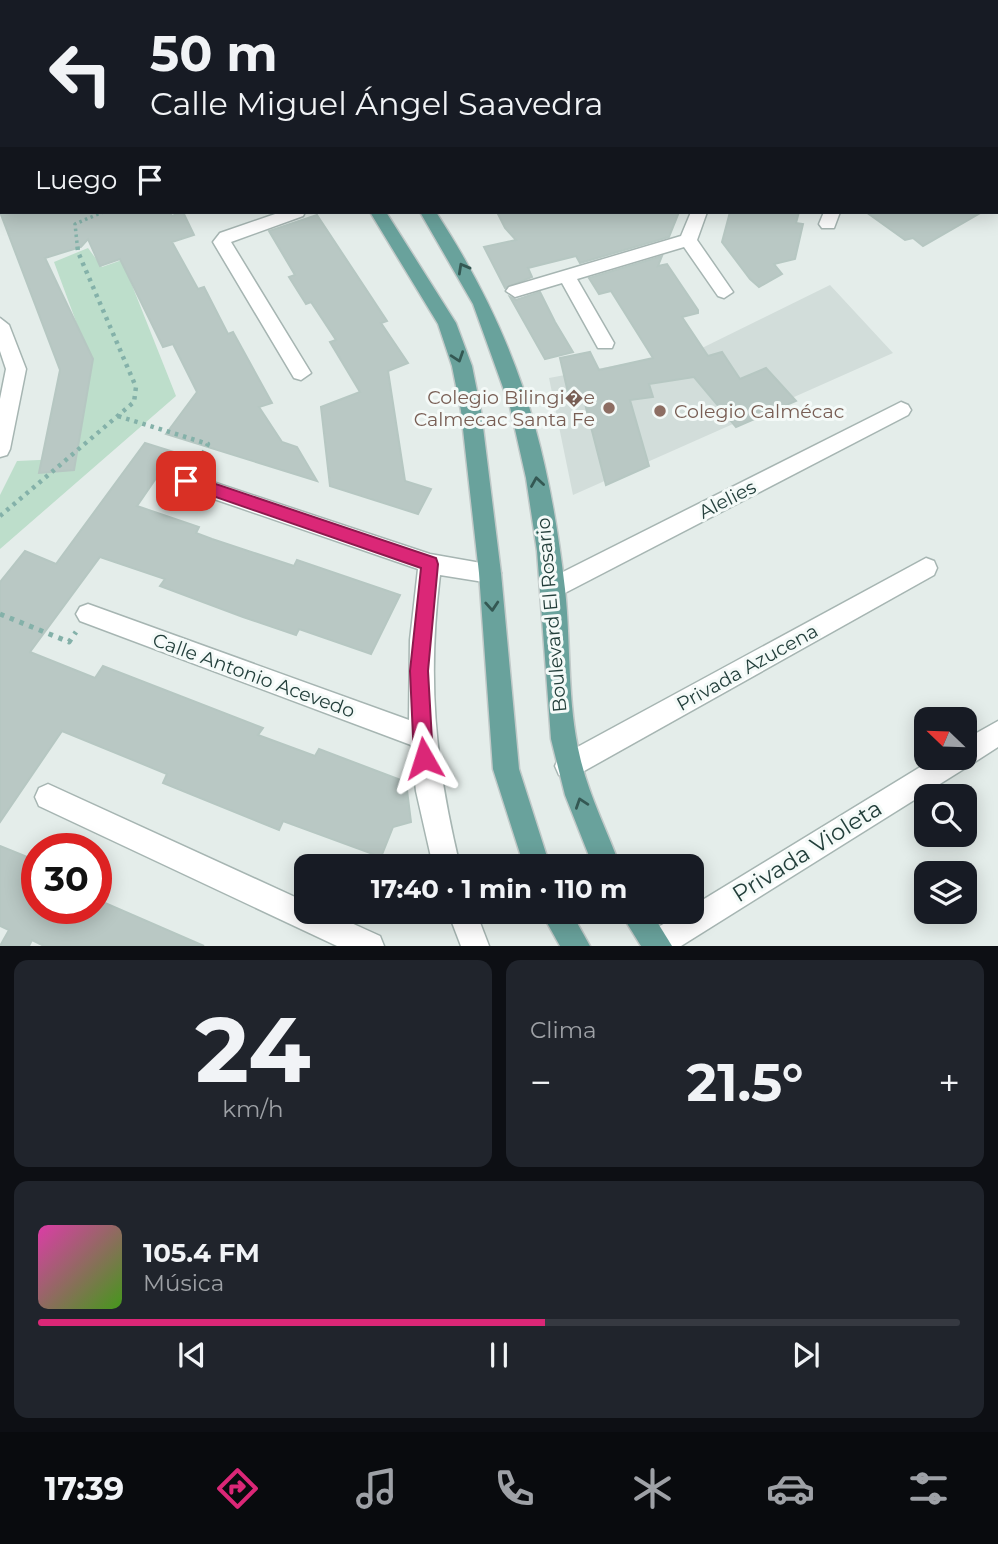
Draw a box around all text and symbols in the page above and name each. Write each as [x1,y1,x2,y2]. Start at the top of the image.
text: 50 m [150,24,278,83]
icon: left [35,28,126,119]
text: Calle Miguel Ángel Saavedra [150,84,603,123]
icon: arrive [131,161,169,199]
text: Luego [35,164,117,196]
one-way arrow [458,263,471,275]
one-way arrow [450,350,465,362]
place label: Colegio Bilingi�e Calmecac Santa Fe [414,386,595,431]
marker: Colegio Bilingi�e Calmecac Santa Fe [601,400,617,416]
place label: Colegio Calmécac [674,400,844,423]
marker: Colegio Calmécac [652,403,668,419]
pin [156,451,216,511]
icon: arrive [167,462,205,500]
street label: Alelies [695,475,760,524]
one-way arrow [530,476,545,488]
street label: Boulevard El Rosario [532,517,571,713]
one-way arrow [484,601,499,612]
street label: Privada Azucena [672,619,822,716]
street label: Calle Antonio Acevedo [150,628,358,723]
north arrow [914,707,976,770]
map controls [914,707,977,924]
position arrow [387,721,461,795]
button: search [914,784,977,847]
street label: Privada Violeta [727,794,887,908]
one-way arrow [575,798,589,810]
speed limit sign: 30 [21,833,112,924]
button: layers [914,861,977,924]
text: 17:40 · 1 min · 110 m [371,873,627,905]
text: 24 [195,994,311,1105]
text: Clima [530,1016,597,1044]
text: 21.5° [686,1051,804,1114]
text: − [530,1059,552,1106]
text: + [938,1059,960,1106]
text: km/h [222,1095,284,1123]
text: 105.4 FM [143,1237,260,1269]
text: Música [143,1269,224,1297]
icon: previous [173,1336,211,1374]
icon: pause [480,1336,518,1374]
icon: next [787,1336,825,1374]
icon: directions [213,1464,262,1513]
icon: music [352,1464,401,1513]
icon: phone [490,1464,539,1513]
icon: climate [628,1464,677,1513]
icon: car [766,1464,815,1513]
icon: filters [904,1464,953,1513]
text: 17:39 [45,1469,124,1508]

